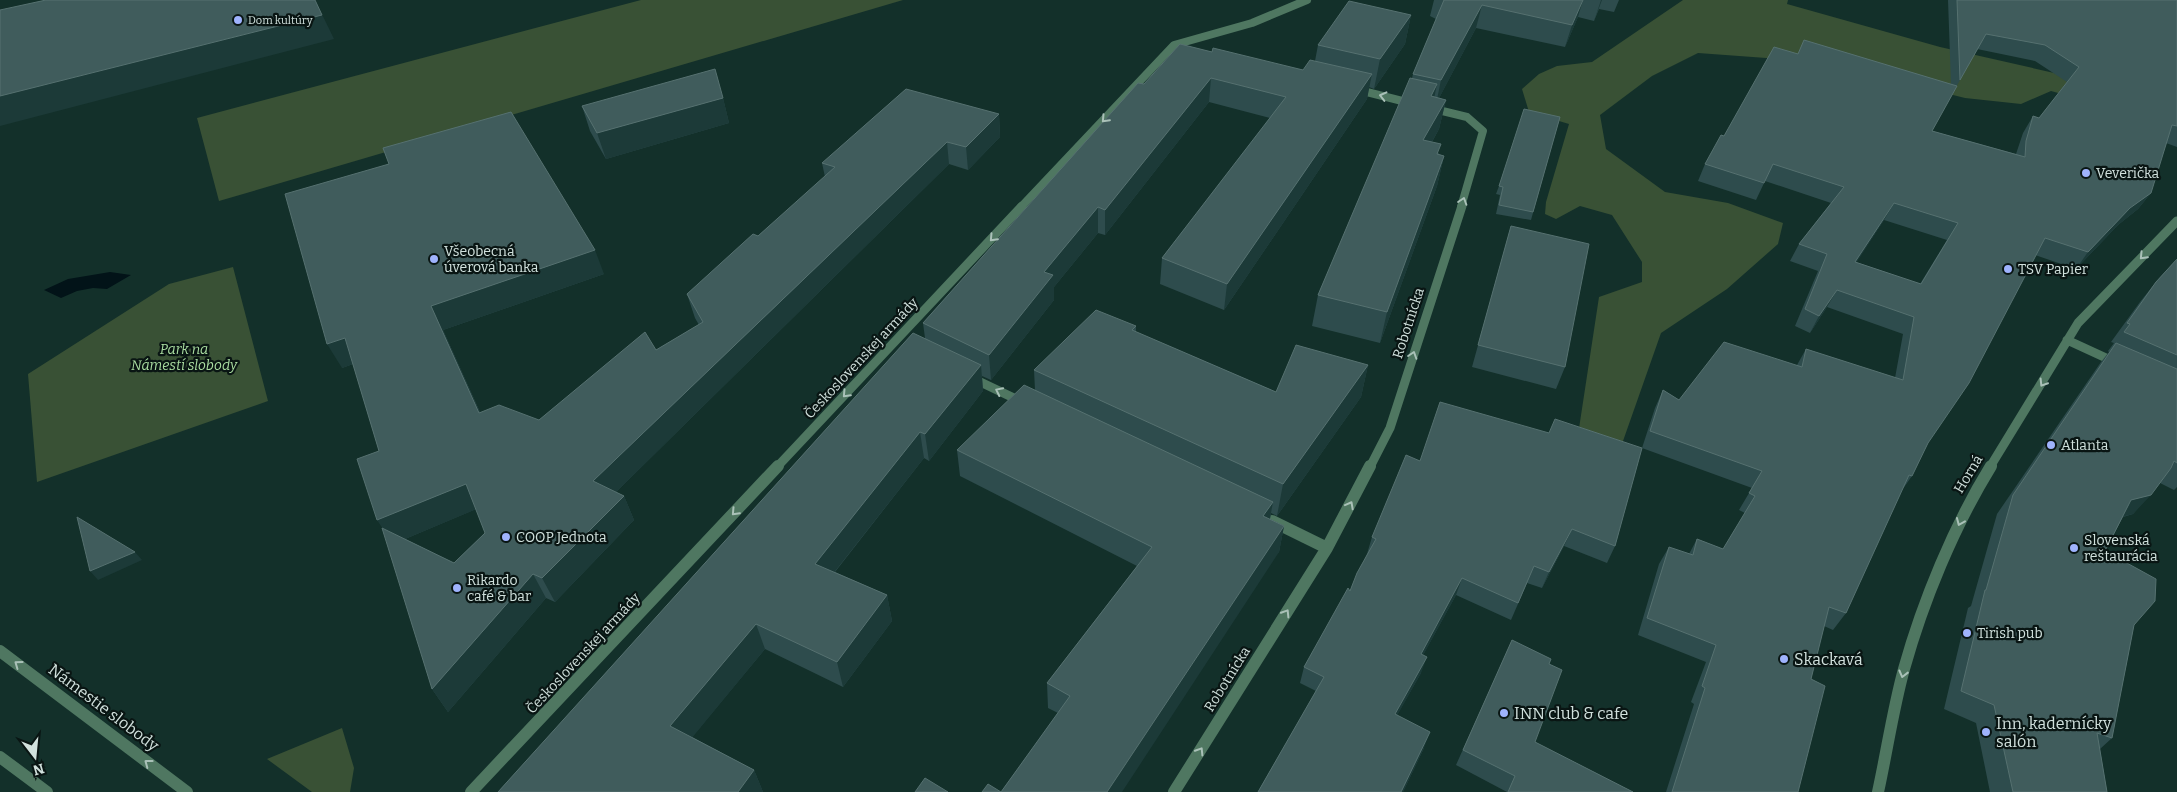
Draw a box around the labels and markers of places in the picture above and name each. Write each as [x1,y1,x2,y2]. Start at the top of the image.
marker: Dom kultúry [232,14,244,26]
place label: Dom kultúry [248,14,313,27]
place label: Veverička [2096,165,2159,182]
marker: Veverička [2080,167,2092,179]
place label: Všeobecná úverová banka [444,243,539,276]
marker: Všeobecná úverová banka [428,253,440,265]
place label: TSV Papier [2018,261,2088,278]
marker: TSV Papier [2002,263,2014,275]
place label: Atlanta [2061,437,2109,454]
marker: Atlanta [2045,439,2057,451]
place label: COOP Jednota [516,529,607,546]
marker: COOP Jednota [500,531,512,543]
place label: Slovenská reštaurácia [2084,532,2158,565]
marker: Slovenská reštaurácia [2068,542,2080,554]
place label: Rikardo café & bar [467,572,531,605]
marker: Rikardo café & bar [451,582,463,594]
place label: Tirish pub [1977,625,2043,642]
marker: Tirish pub [1961,627,1973,639]
place label: Skackavá [1794,650,1863,669]
marker: Skackavá [1778,653,1790,665]
place label: INN club & cafe [1514,704,1628,723]
marker: INN club & cafe [1498,707,1510,719]
place label: Inn, kadernícky salón [1996,714,2112,751]
marker: Inn, kadernícky salón [1980,726,1992,738]

